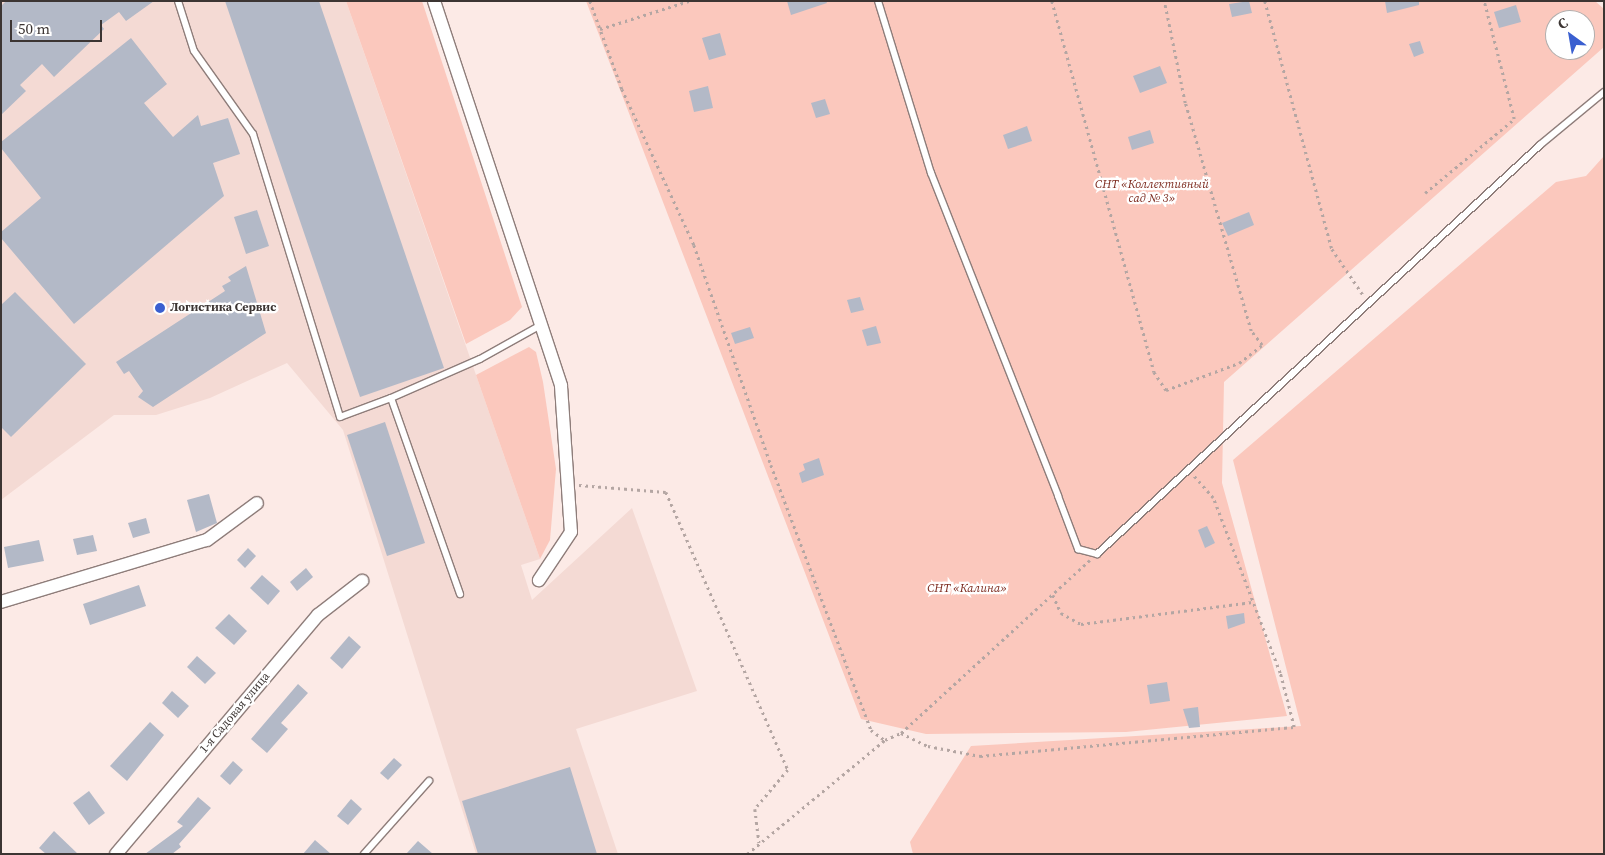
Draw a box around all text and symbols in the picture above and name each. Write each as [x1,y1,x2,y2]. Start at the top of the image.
scale bar [12,10,105,42]
north arrow [1545,10,1595,60]
text: С [1554,12,1572,34]
text: 50 m [18,18,50,39]
park label: СНТ «Коллективный сад № 3» [1095,178,1209,206]
place label: Логистика Сервис [170,301,276,315]
marker: Логистика Сервис [154,302,166,314]
park label: СНТ «Калина» [927,582,1007,596]
street label: 1-я Садовая улица [197,670,273,756]

